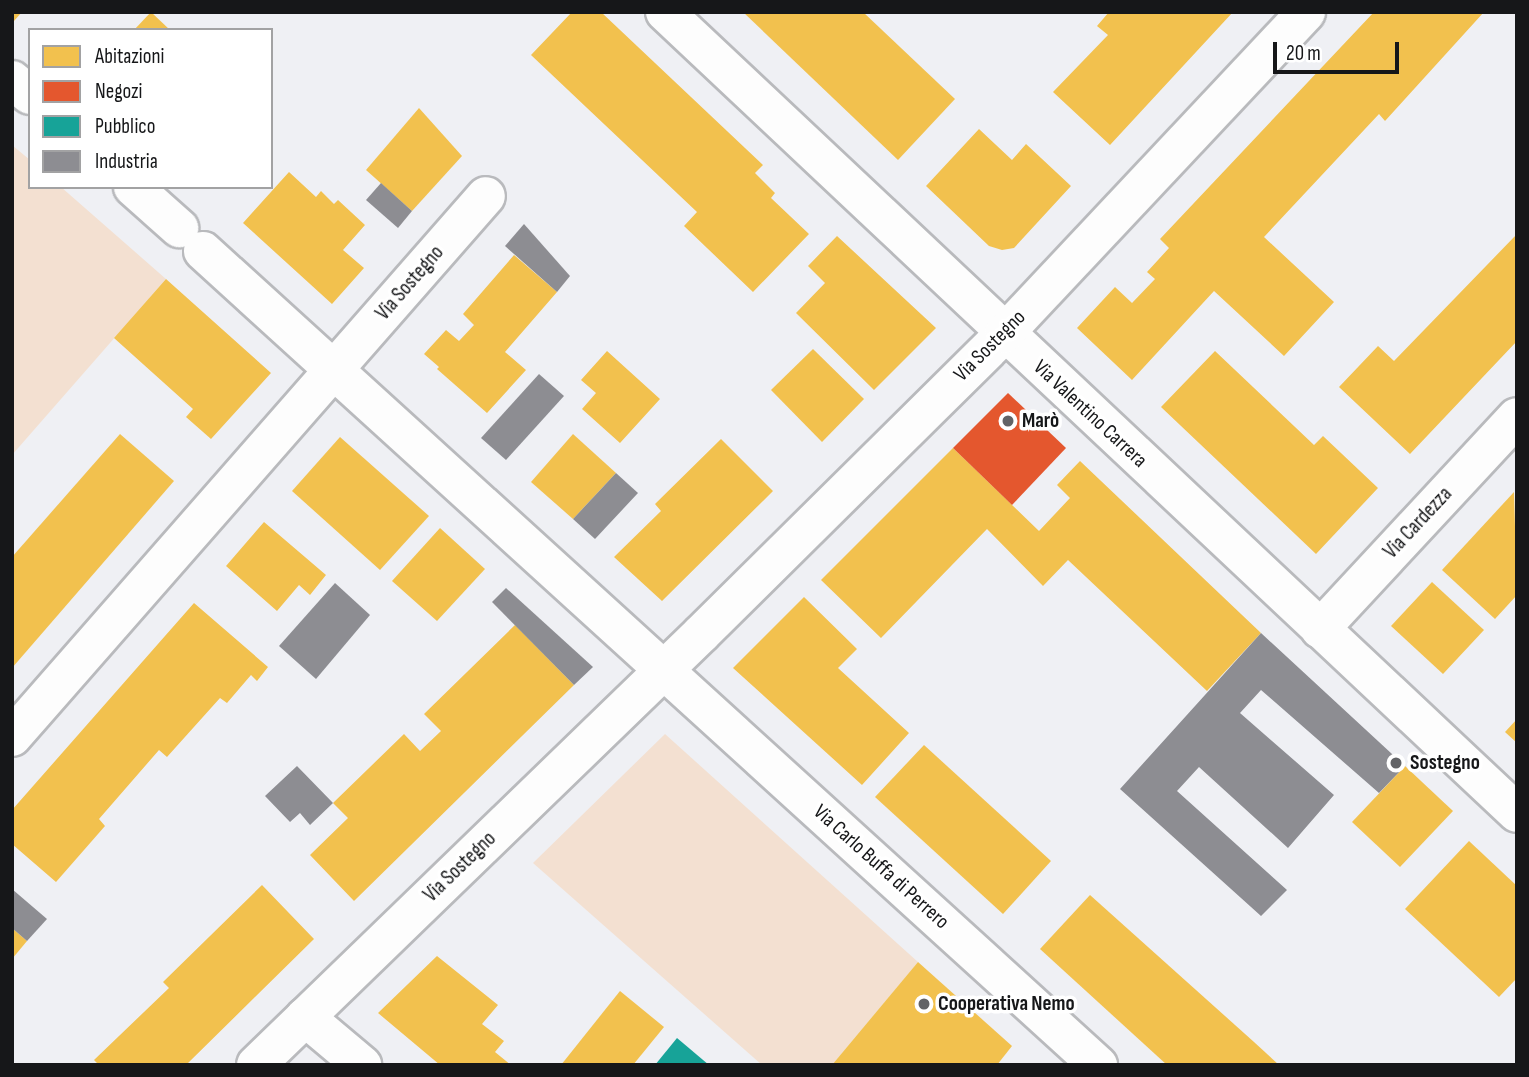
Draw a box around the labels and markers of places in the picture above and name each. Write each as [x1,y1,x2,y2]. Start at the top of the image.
place label: Marò [1022,408,1059,434]
marker: Marò [1000,413,1016,429]
place label: Sostegno [1410,750,1480,776]
marker: Sostegno [1388,755,1404,771]
place label: Cooperativa Nemo [938,991,1075,1017]
marker: Cooperativa Nemo [916,996,932,1012]

